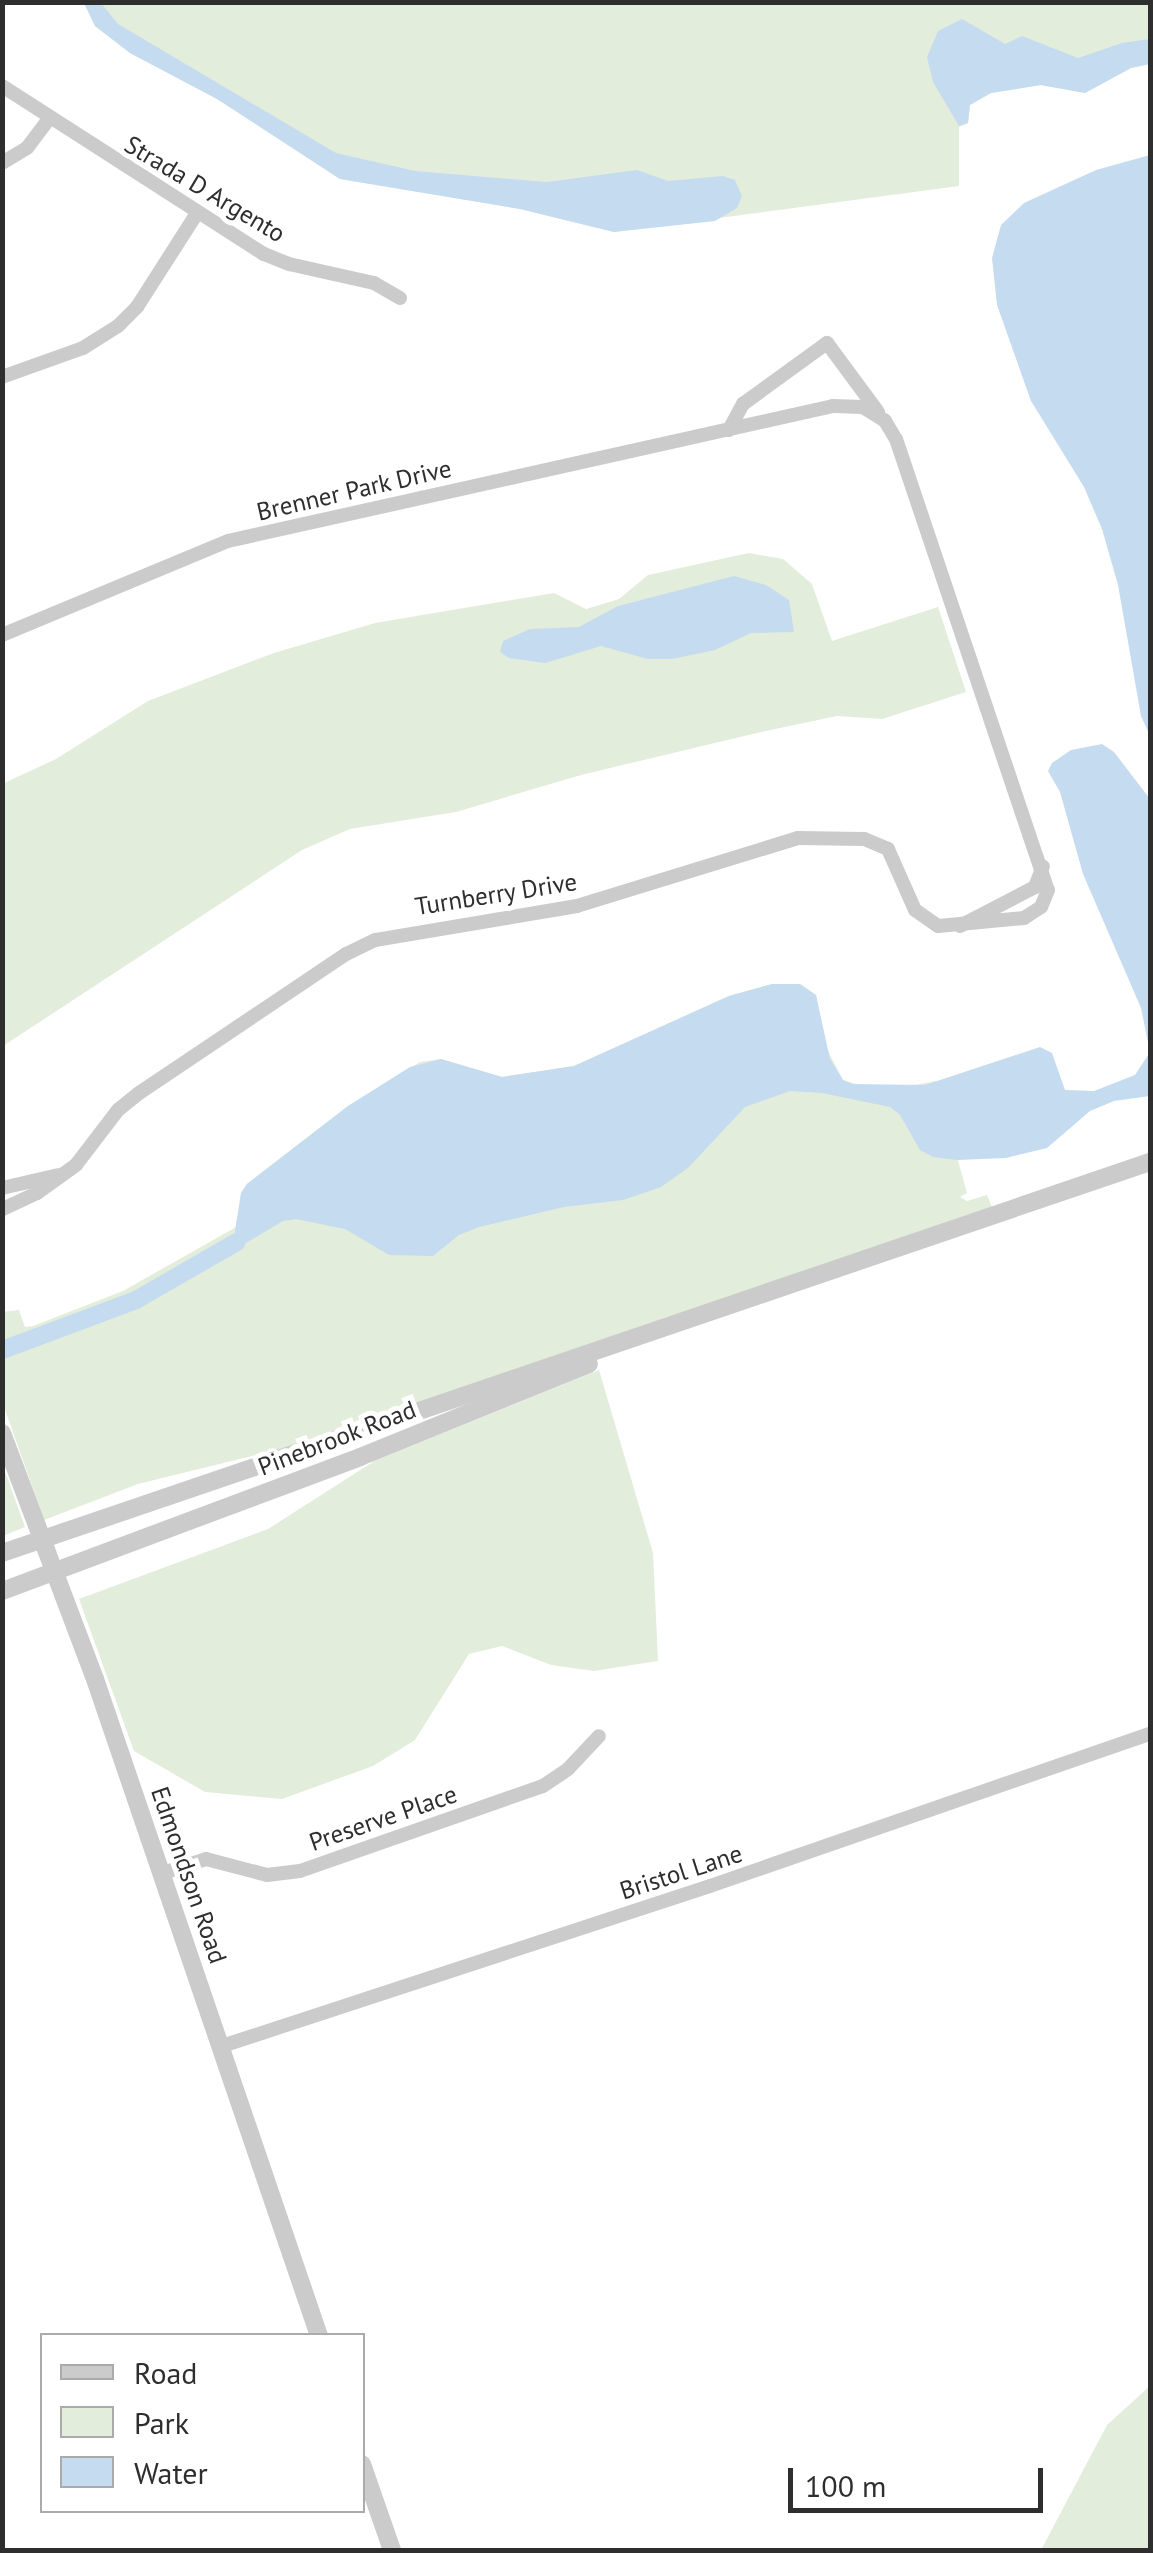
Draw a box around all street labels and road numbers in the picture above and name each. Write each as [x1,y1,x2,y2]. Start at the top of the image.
street label: Strada D Argento [119,129,291,249]
street label: Brenner Park Drive [253,453,455,527]
street label: Turnberry Drive [412,866,580,922]
street label: Pinebrook Road [253,1394,421,1482]
street label: Preserve Place [305,1779,461,1857]
street label: Edmondson Road [145,1783,233,1967]
street label: Bristol Lane [616,1838,746,1906]

